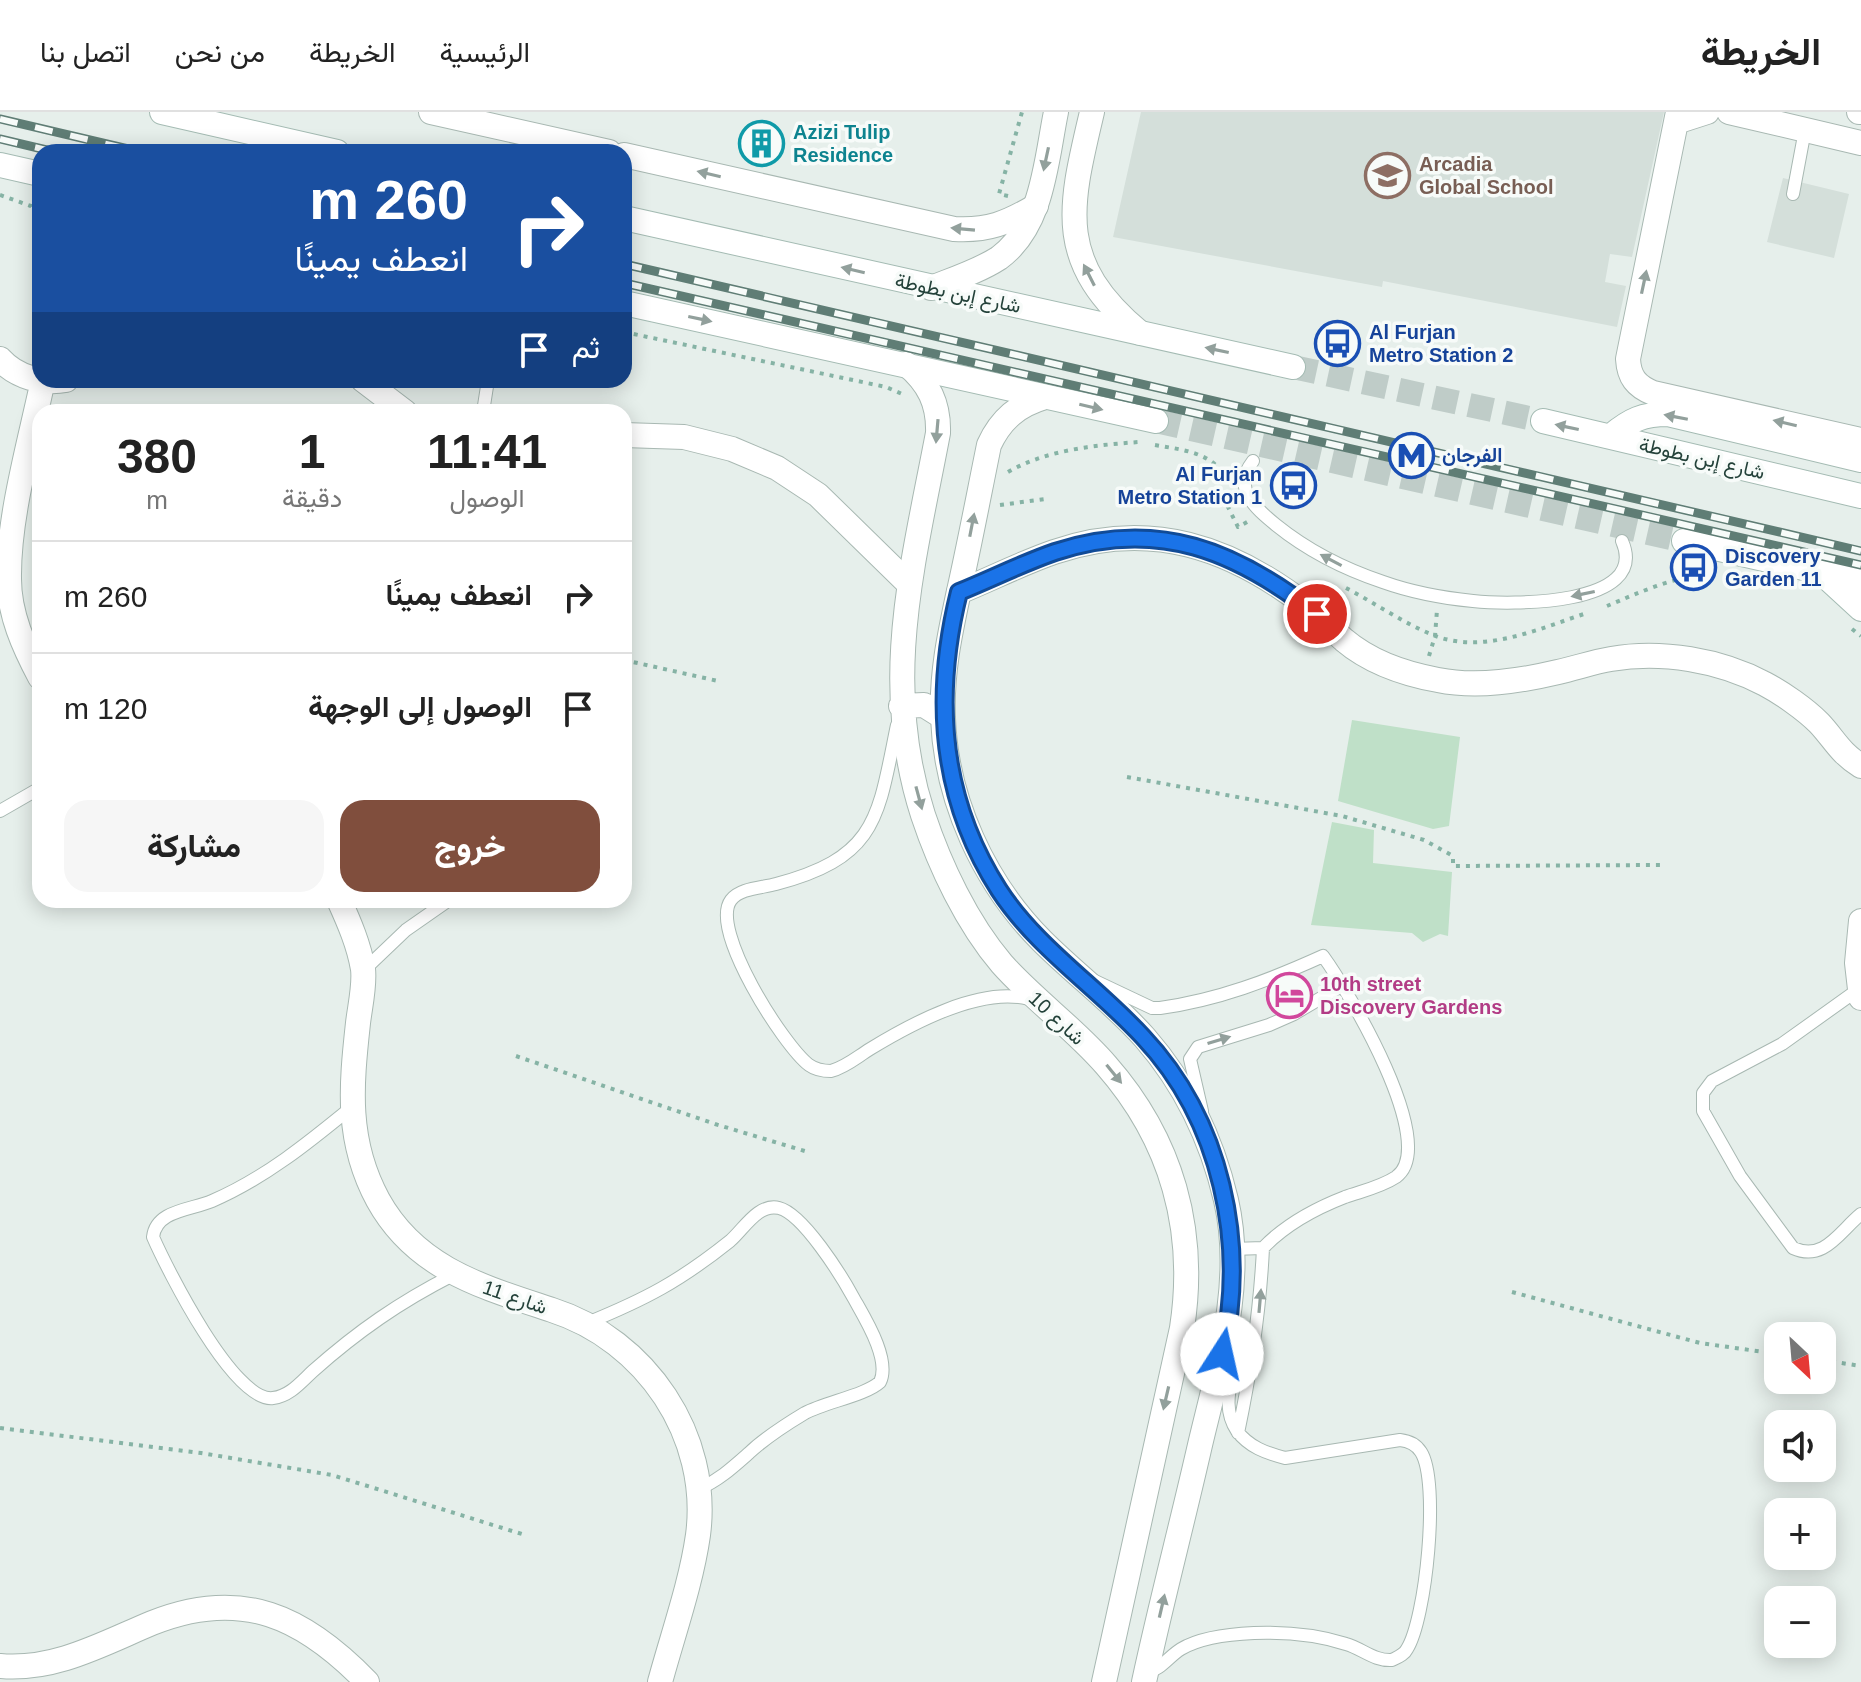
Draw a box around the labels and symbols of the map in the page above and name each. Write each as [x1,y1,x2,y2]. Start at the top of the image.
building icon: Azizi Tulip Residence [738,119,786,167]
place label: Azizi Tulip Residence [793,121,893,166]
one-way arrow [1039,147,1052,172]
school or university icon: Arcadia Global School [1364,151,1412,199]
place label: Arcadia Global School [1419,153,1553,198]
one-way arrow [697,168,722,180]
one-way arrow [951,223,976,236]
one-way arrow [841,263,866,276]
one-way arrow [1082,264,1096,287]
street label: شارع إبن بطوطة [892,269,1023,320]
one-way arrow [1638,269,1650,294]
one-way arrow [688,313,713,326]
bus stop icon: Al Furjan Metro Station 2 [1314,319,1362,367]
place label: Al Furjan Metro Station 2 [1369,321,1513,366]
one-way arrow [1204,343,1229,356]
one-way arrow [1078,401,1103,414]
one-way arrow [1663,410,1688,423]
one-way arrow [1772,416,1797,429]
one-way arrow [931,419,944,444]
one-way arrow [1554,420,1579,432]
metro station icon: الفرجان [1387,431,1435,479]
street label: شارع إبن بطوطة [1636,433,1767,486]
place label: الفرجان [1442,444,1503,468]
bus stop icon: Al Furjan Metro Station 1 [1269,461,1317,509]
place label: Al Furjan Metro Station 1 [1118,463,1262,508]
one-way arrow [967,512,979,537]
bus stop icon: Discovery Garden 11 [1670,543,1718,591]
place label: Discovery Garden 11 [1725,545,1822,590]
one-way arrow [1320,553,1342,567]
pin [1283,580,1351,648]
one-way arrow [1571,588,1596,601]
one-way arrow [914,786,926,811]
hotel icon: 10th street Discovery Gardens [1265,971,1313,1019]
place label: 10th street Discovery Gardens [1320,973,1502,1018]
street label: شارع 10 [1023,987,1089,1051]
one-way arrow [1207,1033,1231,1046]
one-way arrow [1105,1064,1122,1084]
street label: شارع 11 [479,1276,550,1321]
one-way arrow [1254,1288,1267,1313]
position arrow [1180,1312,1264,1396]
north arrow [1764,1322,1836,1394]
one-way arrow [1159,1386,1172,1411]
one-way arrow [1156,1593,1169,1618]

